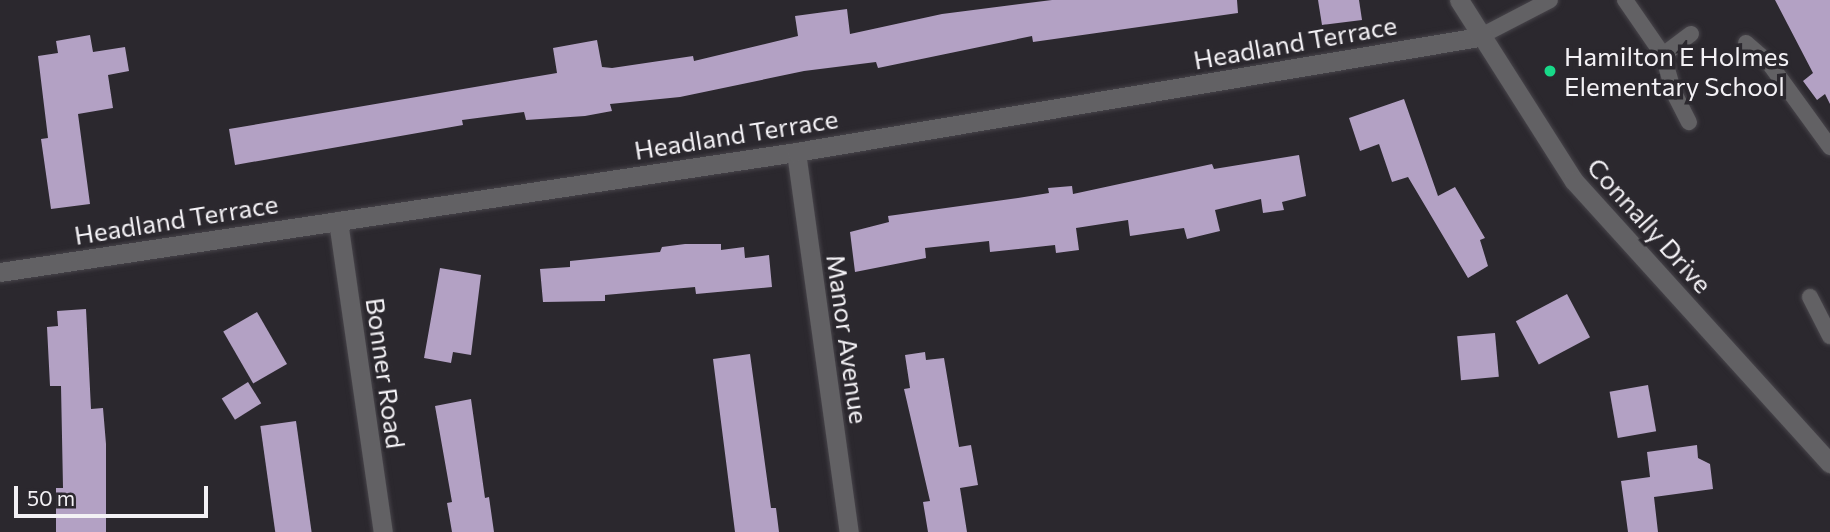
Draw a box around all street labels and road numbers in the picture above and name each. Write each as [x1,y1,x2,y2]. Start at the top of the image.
street label: Headland Terrace [1191,9,1399,75]
street label: Headland Terrace [632,102,840,166]
street label: Connally Drive [1581,151,1719,299]
street label: Headland Terrace [72,187,280,251]
street label: Manor Avenue [821,252,875,426]
street label: Bonner Road [360,296,412,450]

